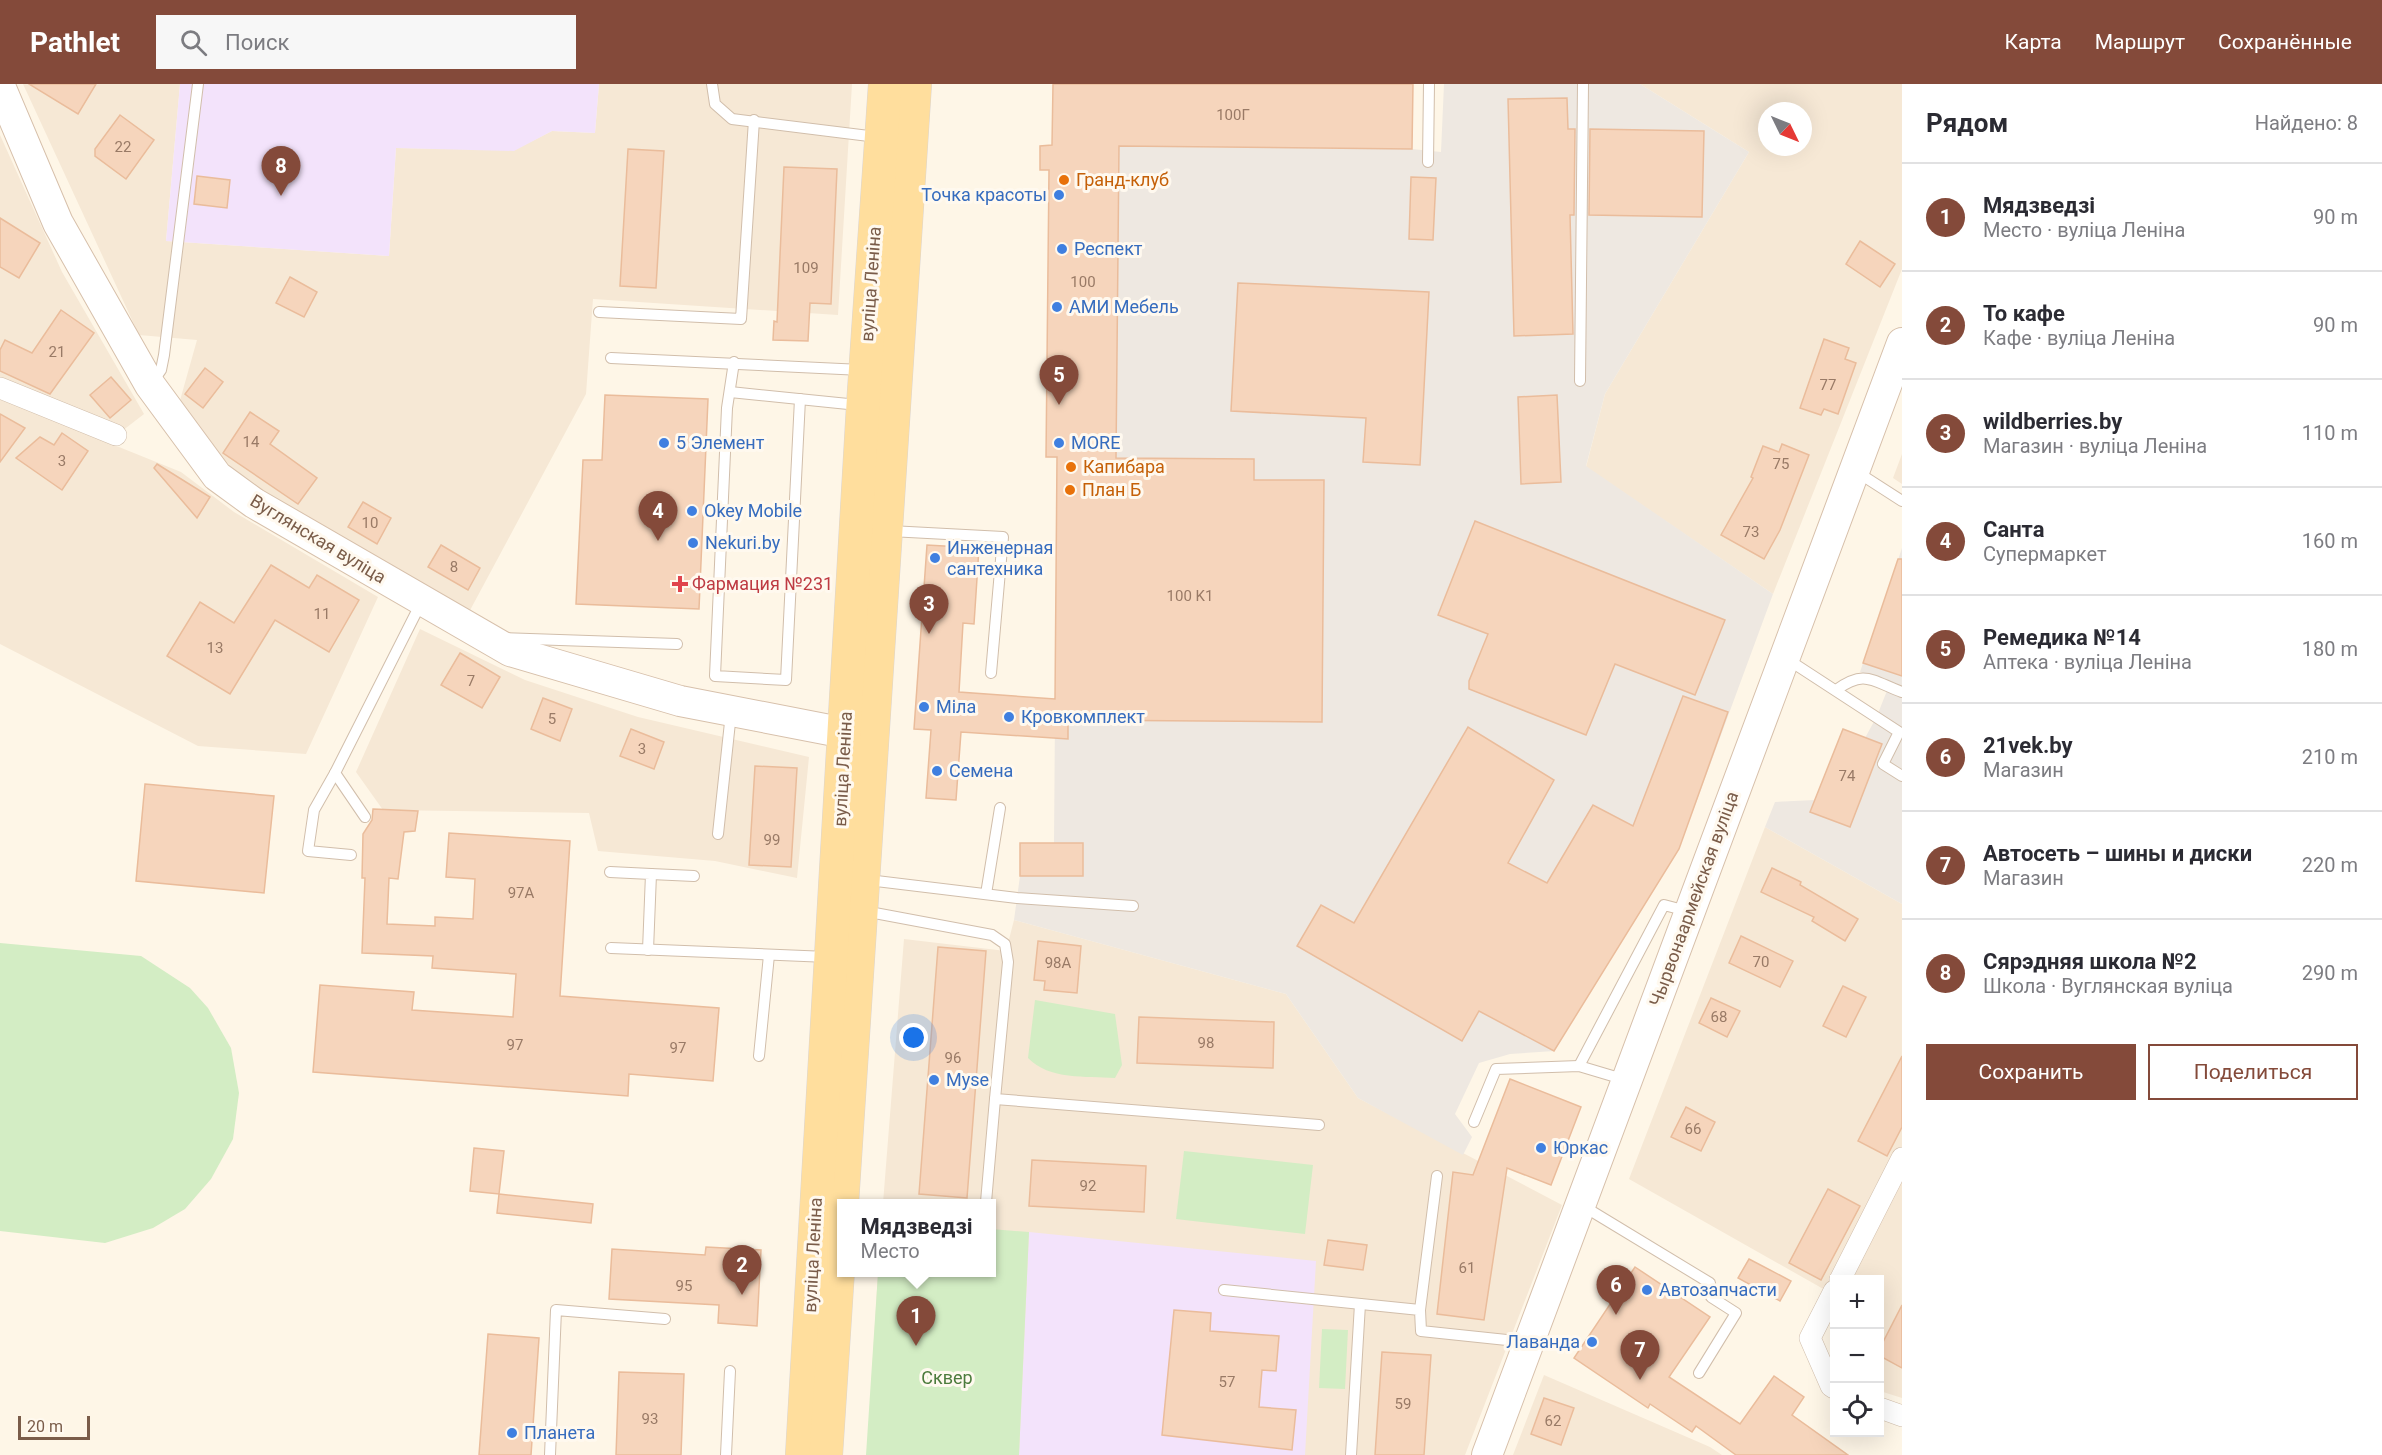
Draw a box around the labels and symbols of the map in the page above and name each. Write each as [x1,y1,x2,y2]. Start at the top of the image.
north arrow [1758,102,1812,156]
house number: 100Г [1216,106,1250,124]
house number: 22 [115,138,131,156]
pin: 8 [262,147,300,196]
place label: Гранд-клуб [1076,169,1169,190]
marker: Гранд-клуб [1057,173,1071,187]
place label: Точка красоты [921,184,1047,205]
marker: Точка красоты [1052,188,1066,202]
street label: вуліца Леніна [856,226,885,342]
place label: Респект [1074,238,1143,259]
marker: Респект [1055,242,1069,256]
house number: 109 [793,259,819,277]
house number: 100 [1070,273,1096,291]
place label: АМИ Мебель [1069,296,1179,317]
marker: АМИ Мебель [1050,300,1064,314]
house number: 21 [49,343,65,361]
pin: 5 [1040,356,1078,405]
house number: 77 [1820,376,1836,394]
place label: 5 Элемент [676,432,765,453]
place label: MORE [1071,432,1120,453]
house number: 14 [243,433,260,451]
marker: 5 Элемент [657,436,671,450]
marker: MORE [1052,436,1066,450]
house number: 3 [58,452,66,470]
house number: 75 [1773,455,1789,473]
place label: Капибара [1083,456,1165,477]
marker: Капибара [1064,460,1078,474]
place label: План Б [1082,479,1141,500]
marker: План Б [1063,483,1077,497]
street label: Вуглянская вуліца [247,490,390,587]
pin: 4 [638,492,678,541]
place label: Okey Mobile [704,500,802,521]
marker: Okey Mobile [685,504,699,518]
house number: 10 [362,514,378,532]
house number: 73 [1743,523,1759,541]
place label: Nekuri.by [705,532,781,553]
marker: Nekuri.by [686,536,700,550]
place label: Инженерная сантехника [947,537,1053,579]
marker: Инженерная сантехника [928,551,942,565]
house number: 8 [450,558,458,576]
place label: Фармация №231 [692,573,833,594]
marker: Фармация №231 [673,577,687,591]
pin: 3 [910,584,948,634]
house number: 100 K1 [1167,587,1213,605]
house number: 11 [314,605,330,623]
house number: 13 [207,639,223,657]
house number: 7 [467,672,475,690]
place label: Міла [936,696,976,717]
marker: Міла [917,700,931,714]
place label: Кровкомплект [1021,706,1145,727]
house number: 5 [548,710,556,728]
marker: Кровкомплект [1002,710,1016,724]
street label: вуліца Леніна [829,711,856,827]
house number: 3 [638,740,646,758]
place label: Семена [949,760,1013,781]
marker: Семена [930,764,944,778]
house number: 74 [1839,767,1856,785]
street label: Чырвонаармейская вуліца [1645,788,1742,1009]
house number: 99 [764,831,780,849]
house number: 97А [508,884,535,902]
house number: 70 [1753,953,1769,971]
house number: 98А [1045,954,1072,972]
house number: 68 [1711,1008,1727,1026]
your location [899,1023,928,1052]
house number: 98 [1198,1034,1214,1052]
house number: 97 [507,1036,523,1054]
house number: 97 [670,1039,686,1057]
house number: 96 [945,1049,961,1067]
place label: Myse [946,1069,989,1090]
marker: Myse [927,1073,941,1087]
house number: 66 [1685,1120,1701,1138]
place label: Юркас [1553,1137,1608,1158]
marker: Юркас [1534,1141,1548,1155]
house number: 92 [1080,1177,1096,1195]
street label: вуліца Леніна [799,1197,826,1313]
pin: 2 [722,1246,762,1295]
house number: 61 [1459,1259,1475,1277]
pin: 6 [1596,1266,1636,1315]
house number: 95 [676,1277,692,1295]
place label: Автозапчасти [1659,1279,1777,1300]
marker: Автозапчасти [1640,1283,1654,1297]
pin: 1 [896,1296,936,1346]
pin: 7 [1620,1330,1660,1380]
place label: Лаванда [1506,1331,1580,1352]
marker: Лаванда [1585,1335,1599,1349]
park label: Сквер [921,1367,973,1388]
house number: 57 [1219,1373,1235,1391]
house number: 59 [1395,1395,1411,1413]
house number: 93 [642,1410,658,1428]
house number: 62 [1545,1412,1561,1430]
scale bar [18,1413,90,1440]
place label: Планета [524,1422,595,1443]
marker: Планета [505,1426,519,1440]

